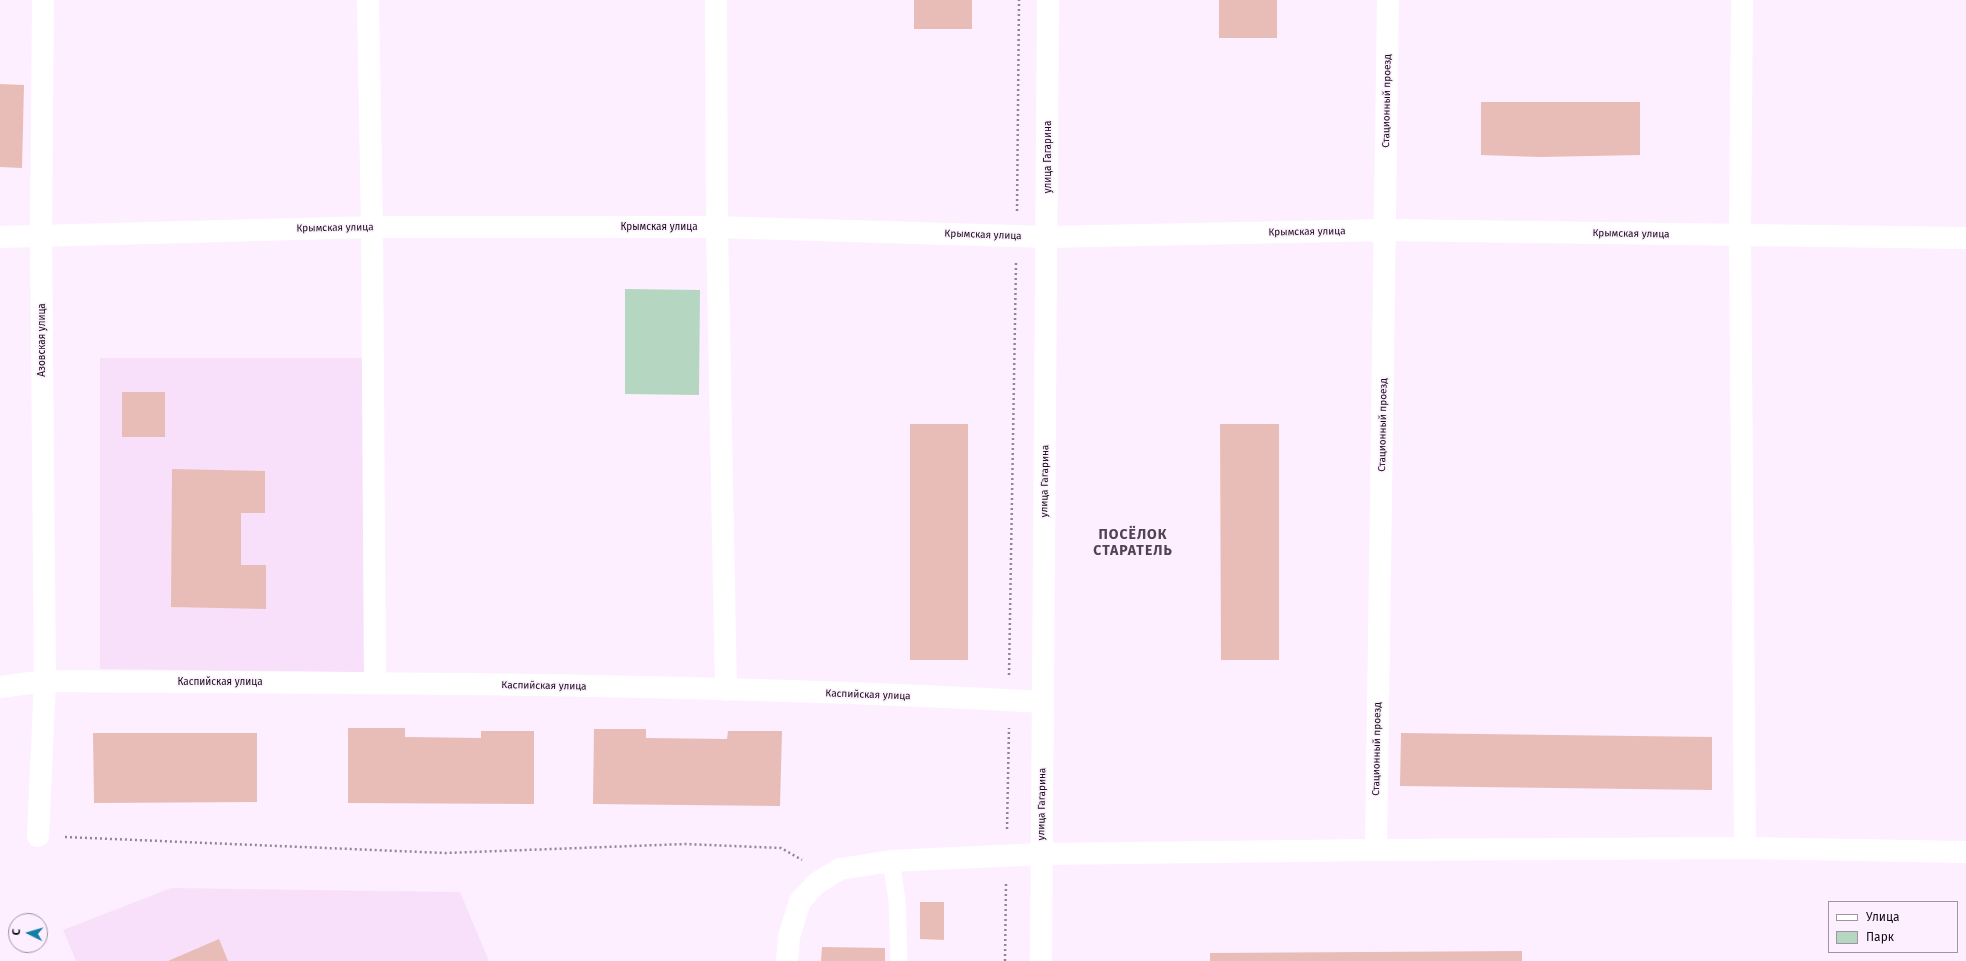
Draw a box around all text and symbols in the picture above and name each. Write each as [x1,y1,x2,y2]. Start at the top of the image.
street label: Стационный проезд [1380,54,1394,148]
street label: улица Гагарина [1042,121,1054,193]
street label: Крымская улица [296,221,374,235]
street label: Крымская улица [620,221,698,233]
street label: Крымская улица [1268,225,1346,239]
street label: Крымская улица [1592,227,1670,241]
street label: Крымская улица [944,228,1022,242]
street label: Азовская улица [36,303,48,377]
street label: Стационный проезд [1376,378,1390,472]
street label: улица Гагарина [1038,445,1052,517]
district label: ПОСЁЛОК СТАРАТЕЛЬ [1093,527,1173,560]
street label: Каспийская улица [177,676,263,688]
street label: Каспийская улица [501,679,587,693]
street label: Каспийская улица [825,688,911,702]
street label: Стационный проезд [1370,702,1384,796]
street label: улица Гагарина [1035,768,1049,840]
legend [1828,901,1958,953]
text: Улица [1866,910,1900,924]
north arrow [8,913,48,953]
text: С [10,928,23,936]
text: Парк [1866,930,1894,944]

